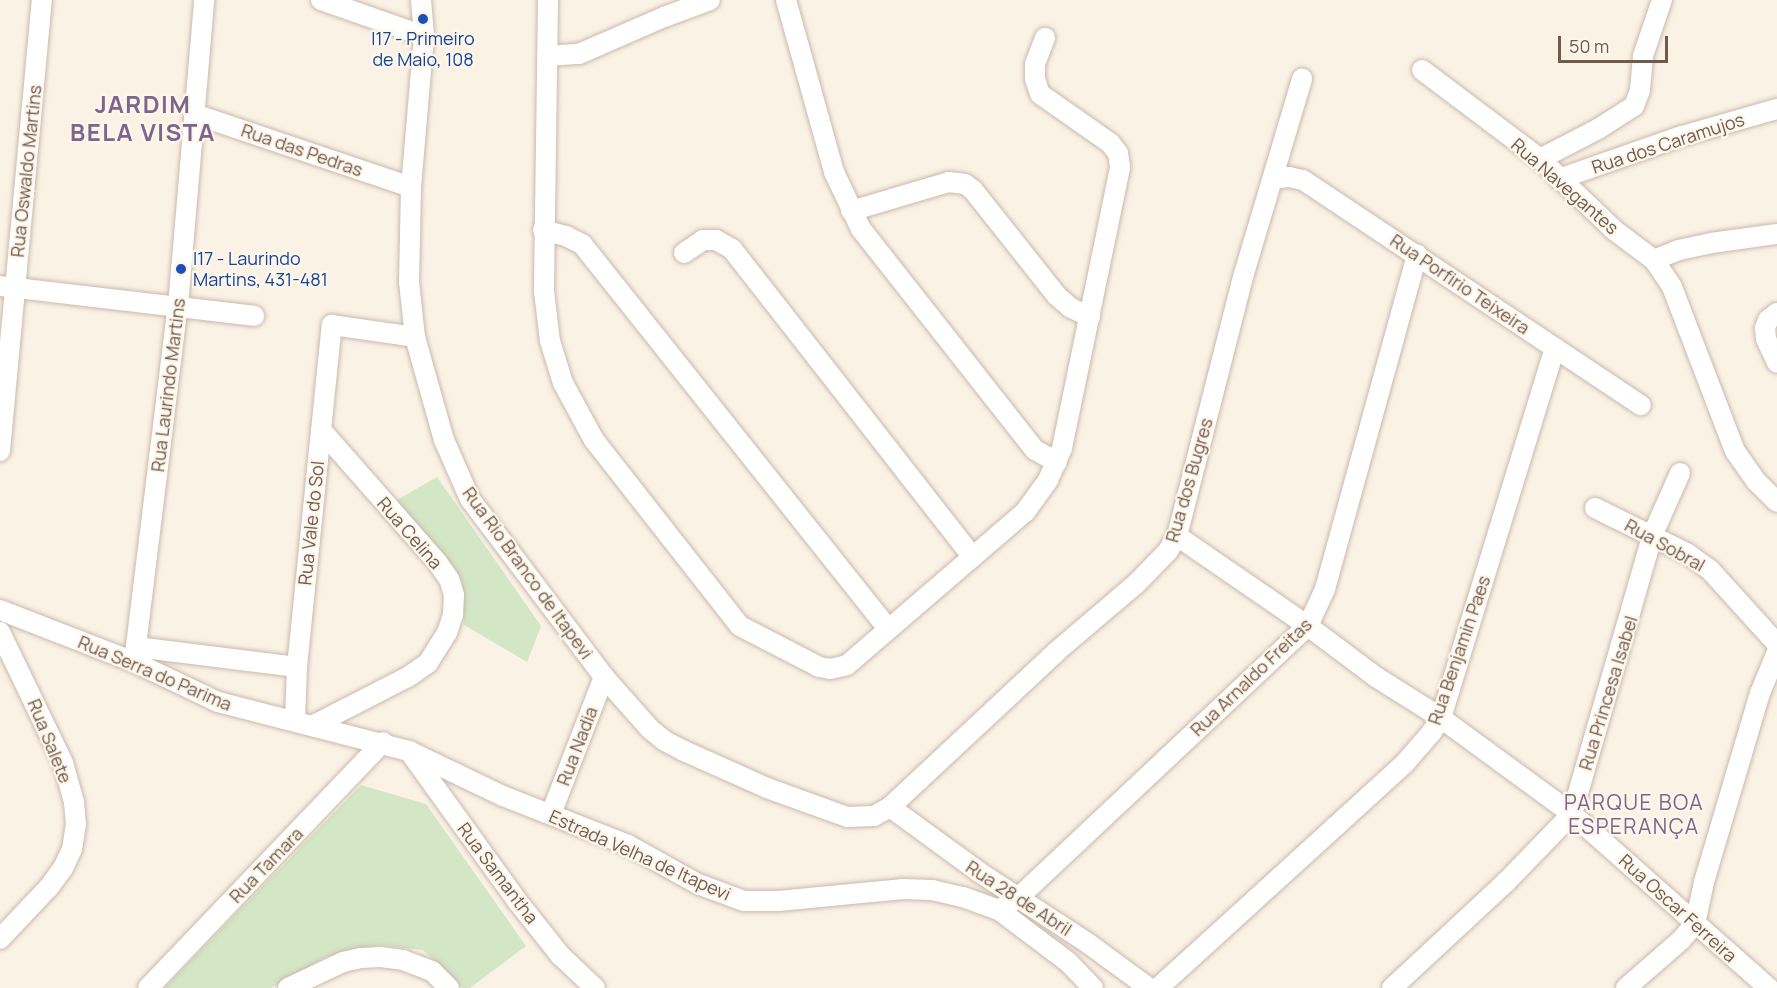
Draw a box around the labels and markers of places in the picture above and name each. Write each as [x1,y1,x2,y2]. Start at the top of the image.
marker: I17 - Primeiro de Maio, 108 [416,12,430,26]
place label: I17 - Primeiro de Maio, 108 [371,28,475,70]
place label: I17 - Laurindo Martins, 431-481 [193,248,328,290]
marker: I17 - Laurindo Martins, 431-481 [174,262,188,276]

